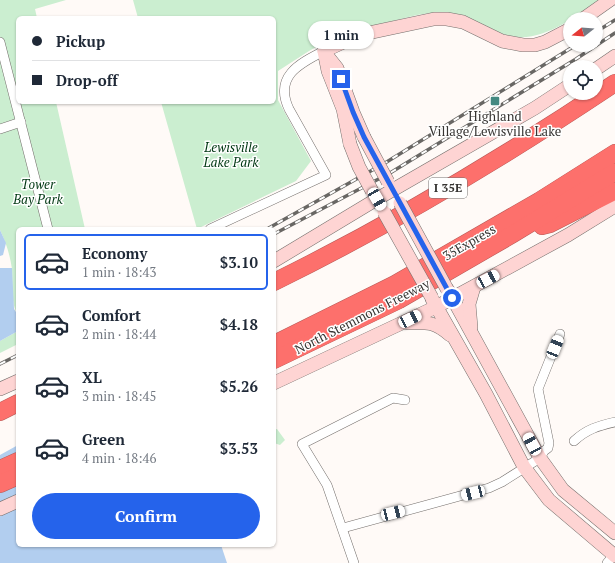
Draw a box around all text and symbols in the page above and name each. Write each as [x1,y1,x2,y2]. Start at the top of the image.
north arrow [563,12,603,52]
map controls [563,12,603,100]
callout: 1 min [308,21,374,49]
text: 1 min [323,26,359,44]
text: Pickup [56,31,105,51]
button: locate [563,60,603,100]
text: Drop-off [56,70,118,90]
route end [332,70,350,88]
marker: Highland Village/Lewisville Lake [489,95,501,107]
place label: Highland Village/Lewisville Lake [429,107,561,140]
park label: Lewisville Lake Park [203,138,259,171]
park label: Tower Bay Park [12,175,64,208]
road number: I 35E [429,178,467,198]
car [366,186,388,212]
street label: 35Express [439,220,499,264]
text: Economy [82,243,147,263]
icon: car [34,244,70,280]
text: $3.10 [220,252,258,272]
text: 1 min · 18:43 [82,263,156,281]
car [475,268,501,290]
street label: North Stemmons Freeway [291,274,433,358]
route start [443,289,461,307]
text: Comfort [82,305,141,325]
icon: car [34,306,70,342]
car [397,308,423,330]
text: $4.18 [220,314,258,334]
text: 2 min · 18:44 [82,325,156,343]
car [545,334,565,360]
text: XL [82,367,102,387]
icon: car [34,368,70,404]
text: $5.26 [220,376,258,396]
text: 3 min · 18:45 [82,387,156,405]
text: Green [82,429,125,449]
icon: car [34,430,70,466]
car [521,431,543,457]
text: $3.53 [220,438,258,458]
text: 4 min · 18:46 [82,449,156,467]
car [460,484,486,502]
button: Confirm [32,493,260,539]
car [380,504,406,522]

